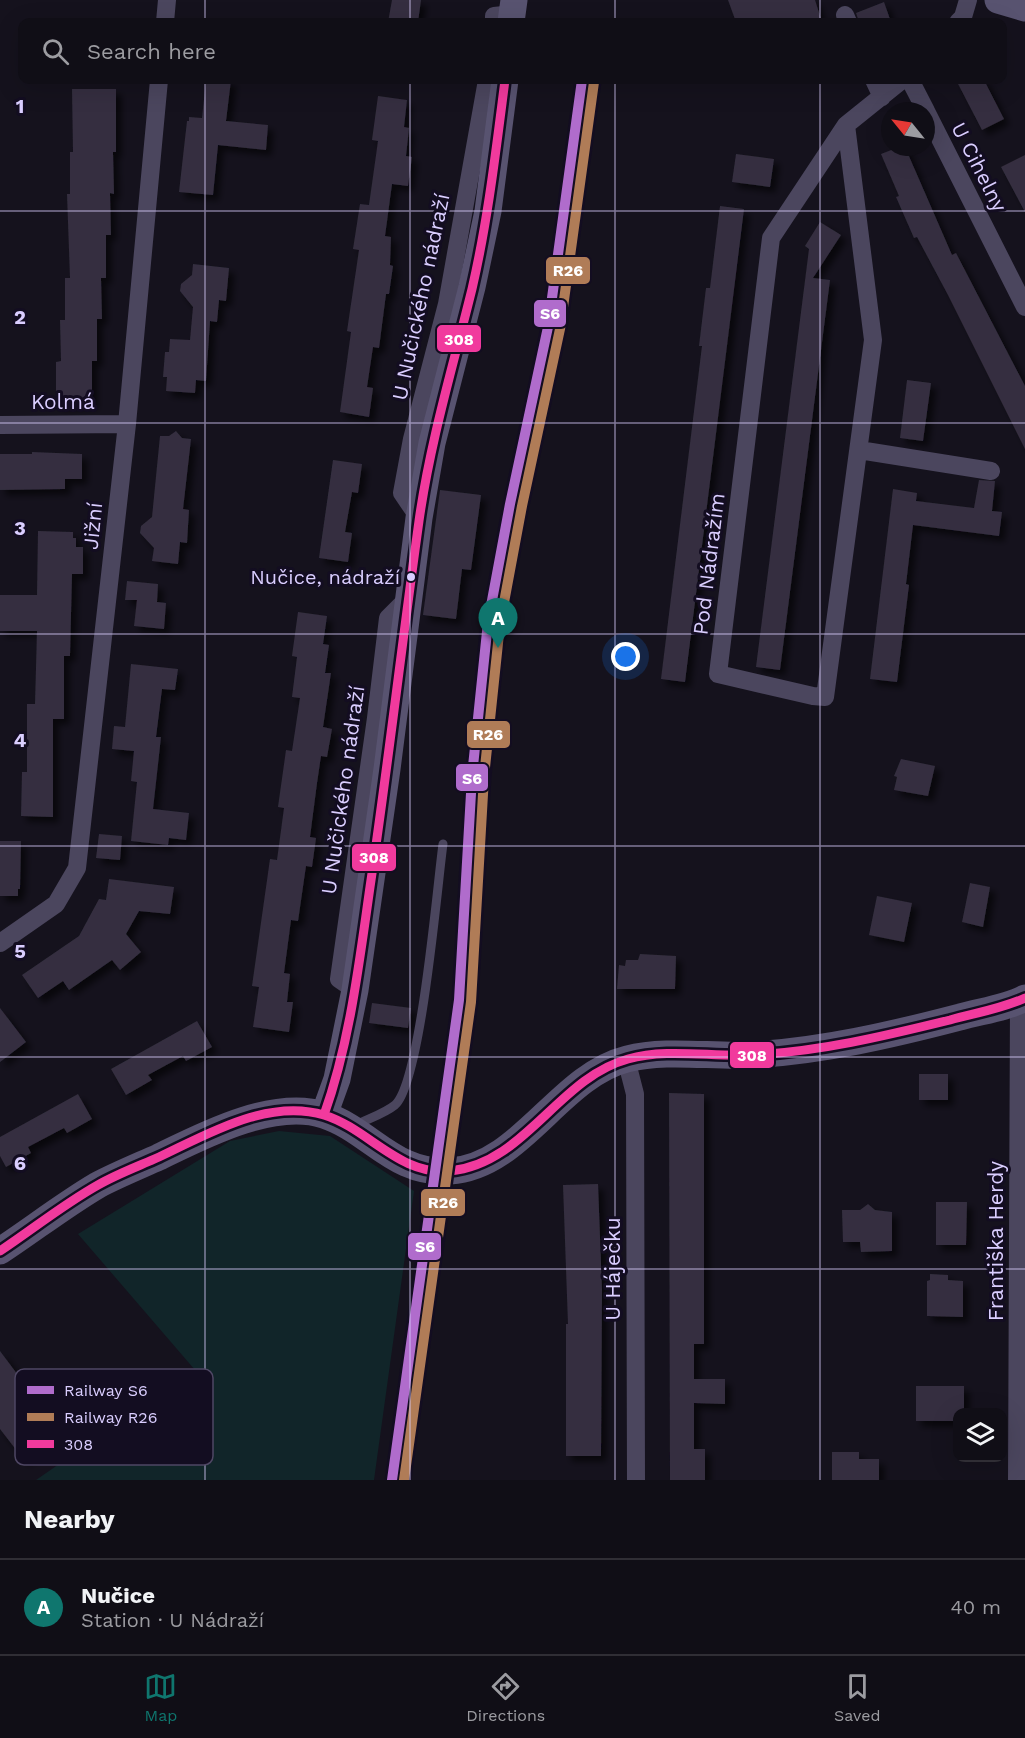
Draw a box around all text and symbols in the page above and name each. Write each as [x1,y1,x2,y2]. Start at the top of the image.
search box [18,18,1007,84]
icon: search [39,35,72,68]
text: Search here [87,39,216,64]
text: 1 [16,94,24,118]
north arrow [881,102,935,156]
street label: U Cihelny [946,118,1013,216]
street label: U Nučického nádraží [386,191,455,403]
line badge: R26 [545,256,591,285]
text: R26 [553,261,583,280]
line badge: S6 [533,299,567,328]
text: S6 [540,304,560,323]
text: 2 [14,305,26,329]
line badge: 308 [436,324,482,353]
text: 308 [444,330,474,349]
street label: Kolmá [31,389,95,414]
street label: Pod Nádražím [687,492,730,636]
street label: Jižní [78,501,107,551]
text: 3 [14,516,26,540]
place label: Nučice, nádraží [250,565,400,589]
marker: Nučice, nádraží [405,571,417,583]
pin: A [478,598,518,648]
your location [611,642,640,671]
street label: U Nučického nádraží [315,683,370,896]
line badge: R26 [466,720,511,749]
text: R26 [473,725,503,744]
text: 4 [14,728,27,752]
line badge: S6 [455,763,489,792]
text: S6 [462,769,482,788]
line badge: 308 [351,843,397,872]
text: 308 [359,848,389,867]
text: 5 [14,939,26,963]
line badge: 308 [729,1041,775,1069]
text: 308 [737,1046,767,1065]
text: 6 [14,1151,26,1175]
street label: Františka Herdy [983,1161,1008,1321]
line badge: R26 [420,1188,466,1217]
text: R26 [428,1193,458,1212]
street label: U Háječku [600,1217,625,1321]
line badge: S6 [407,1232,442,1261]
text: S6 [415,1237,435,1256]
legend [15,1369,213,1465]
text: Railway S6 [64,1381,148,1400]
text: Railway R26 [64,1408,157,1427]
map controls [953,1408,1007,1462]
button: layers [953,1408,1007,1462]
text: 308 [64,1435,93,1454]
text: Nearby [24,1504,115,1534]
text: Nučice [81,1583,155,1608]
text: A [37,1595,50,1619]
text: 40 m [950,1595,1001,1619]
text: Station · U Nádraží [81,1608,264,1632]
tab: Map [144,1670,177,1725]
tab: Directions [466,1670,545,1725]
tab: Saved [834,1670,881,1725]

